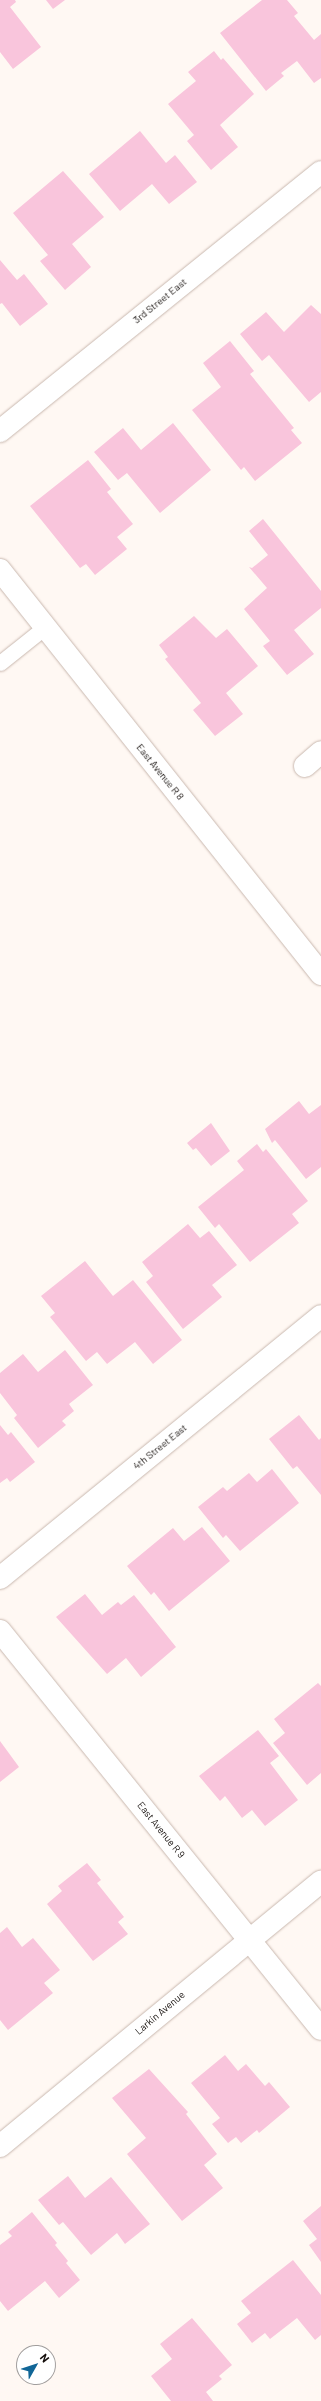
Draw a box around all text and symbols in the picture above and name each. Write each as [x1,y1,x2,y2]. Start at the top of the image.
street label: 3rd Street East [131,276,189,326]
street label: East Avenue R 8 [134,742,186,802]
street label: 4th Street East [131,1422,189,1472]
street label: East Avenue R 9 [135,1800,187,1860]
street label: Larkin Avenue [133,1989,187,2037]
north arrow [16,2345,56,2385]
text: N [38,2351,52,2365]

